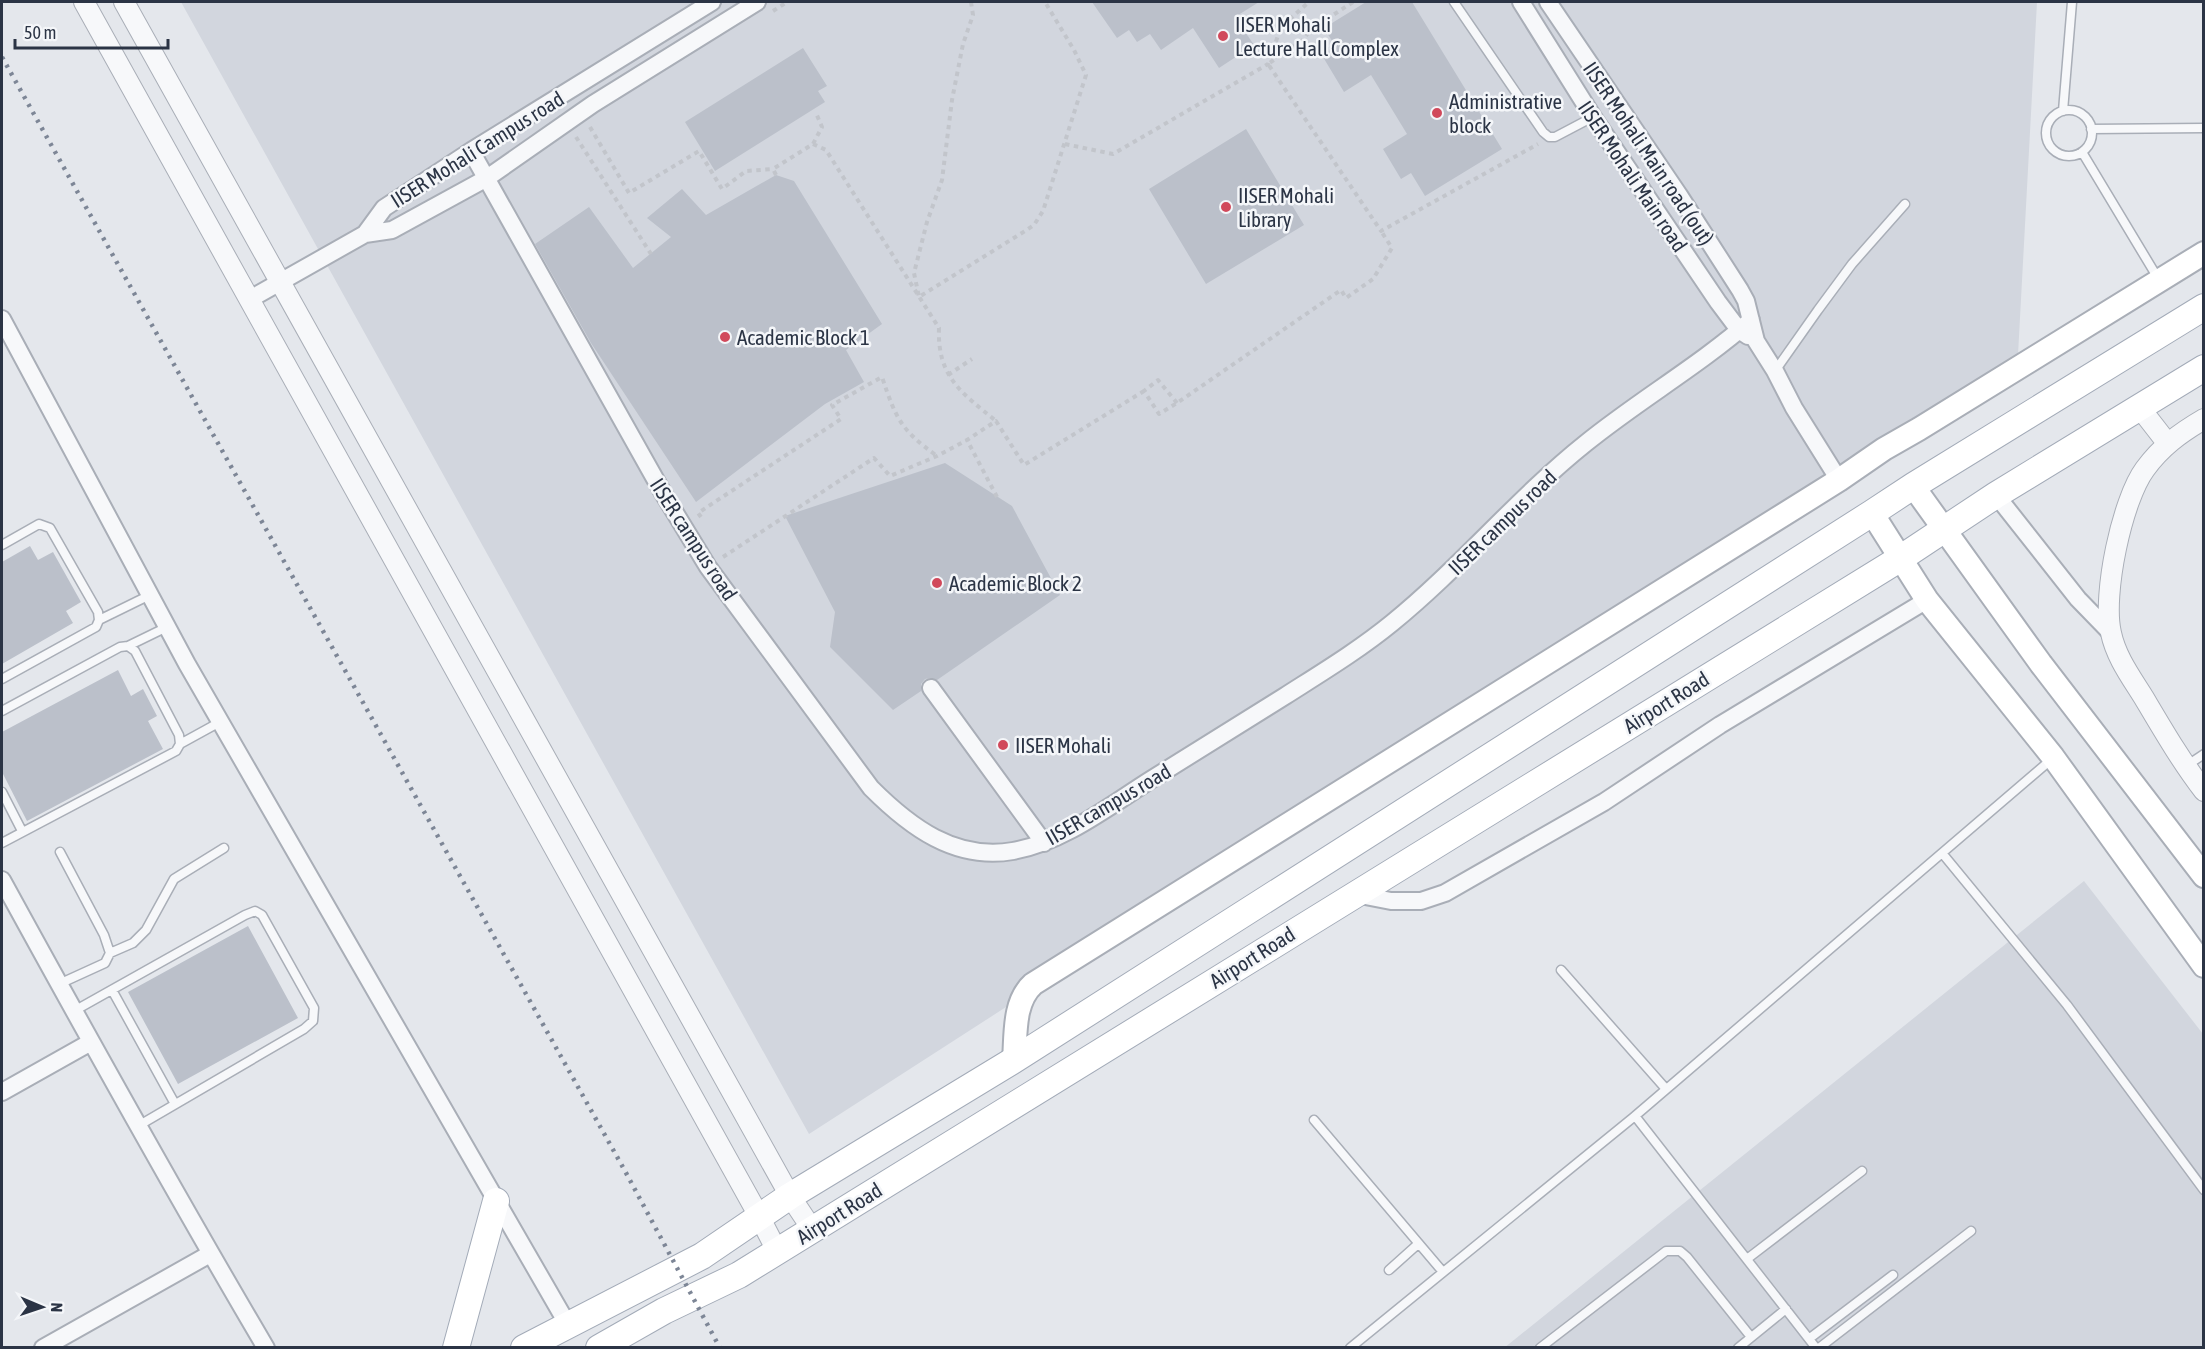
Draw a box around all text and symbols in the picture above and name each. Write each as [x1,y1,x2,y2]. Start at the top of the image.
scale bar [15,12,168,50]
place label: IISER Mohali Lecture Hall Complex [1235,12,1399,60]
text: 50 m [24,22,56,43]
marker: IISER Mohali Lecture Hall Complex [1216,29,1230,43]
street label: IISER Mohali Main road (out) [1578,57,1720,249]
street label: IISER Mohali Campus road [386,86,568,212]
place label: Administrative block [1449,89,1562,137]
street label: IISER Mohali Main road [1573,96,1693,256]
marker: Administrative block [1430,106,1444,120]
place label: IISER Mohali Library [1238,183,1334,231]
marker: IISER Mohali Library [1219,200,1233,214]
place label: Academic Block 1 [737,325,870,349]
marker: Academic Block 1 [718,330,732,344]
street label: IISER campus road [1443,465,1561,579]
street label: IISER campus road [646,473,742,605]
place label: Academic Block 2 [949,571,1082,595]
marker: Academic Block 2 [930,576,944,590]
street label: Airport Road [1619,666,1713,738]
place label: IISER Mohali [1015,733,1111,757]
marker: IISER Mohali [996,738,1010,752]
street label: IISER campus road [1041,758,1175,850]
street label: Airport Road [1205,921,1299,993]
street label: Airport Road [792,1177,886,1249]
north arrow [12,1277,72,1337]
text: N [48,1302,66,1313]

